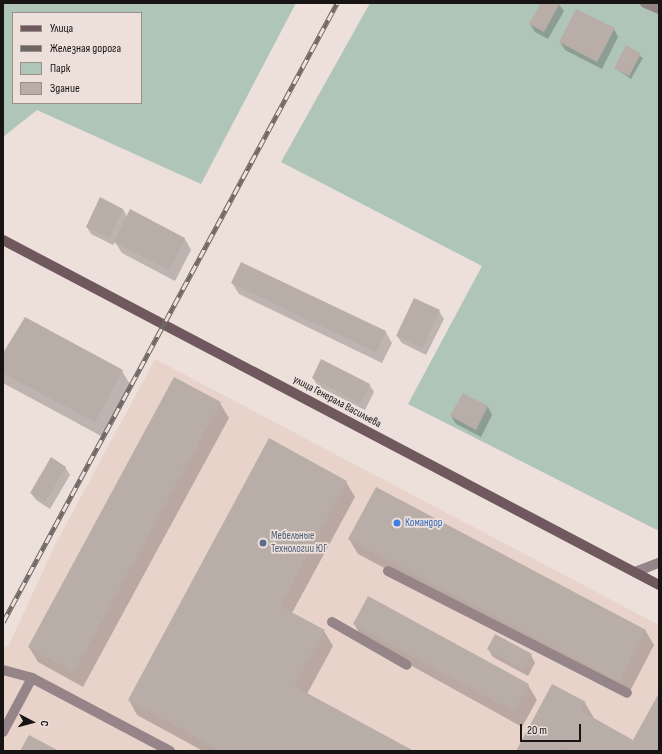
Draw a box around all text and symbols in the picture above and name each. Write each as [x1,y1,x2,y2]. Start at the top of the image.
legend [12,12,142,104]
text: Улица [50,21,73,36]
text: Железная дорога [50,41,121,56]
text: Парк [50,61,70,76]
text: Здание [50,81,80,96]
street label: улица Генерала Васильева [291,373,383,431]
place label: Командор [405,516,442,530]
marker: Командор [392,518,402,528]
place label: Мебельные Технологии ЮГ [271,530,327,556]
marker: Мебельные Технологии ЮГ [258,538,268,548]
north arrow [12,702,52,742]
scale bar [522,716,583,742]
text: С [38,720,51,727]
text: 20 m [527,723,547,738]

